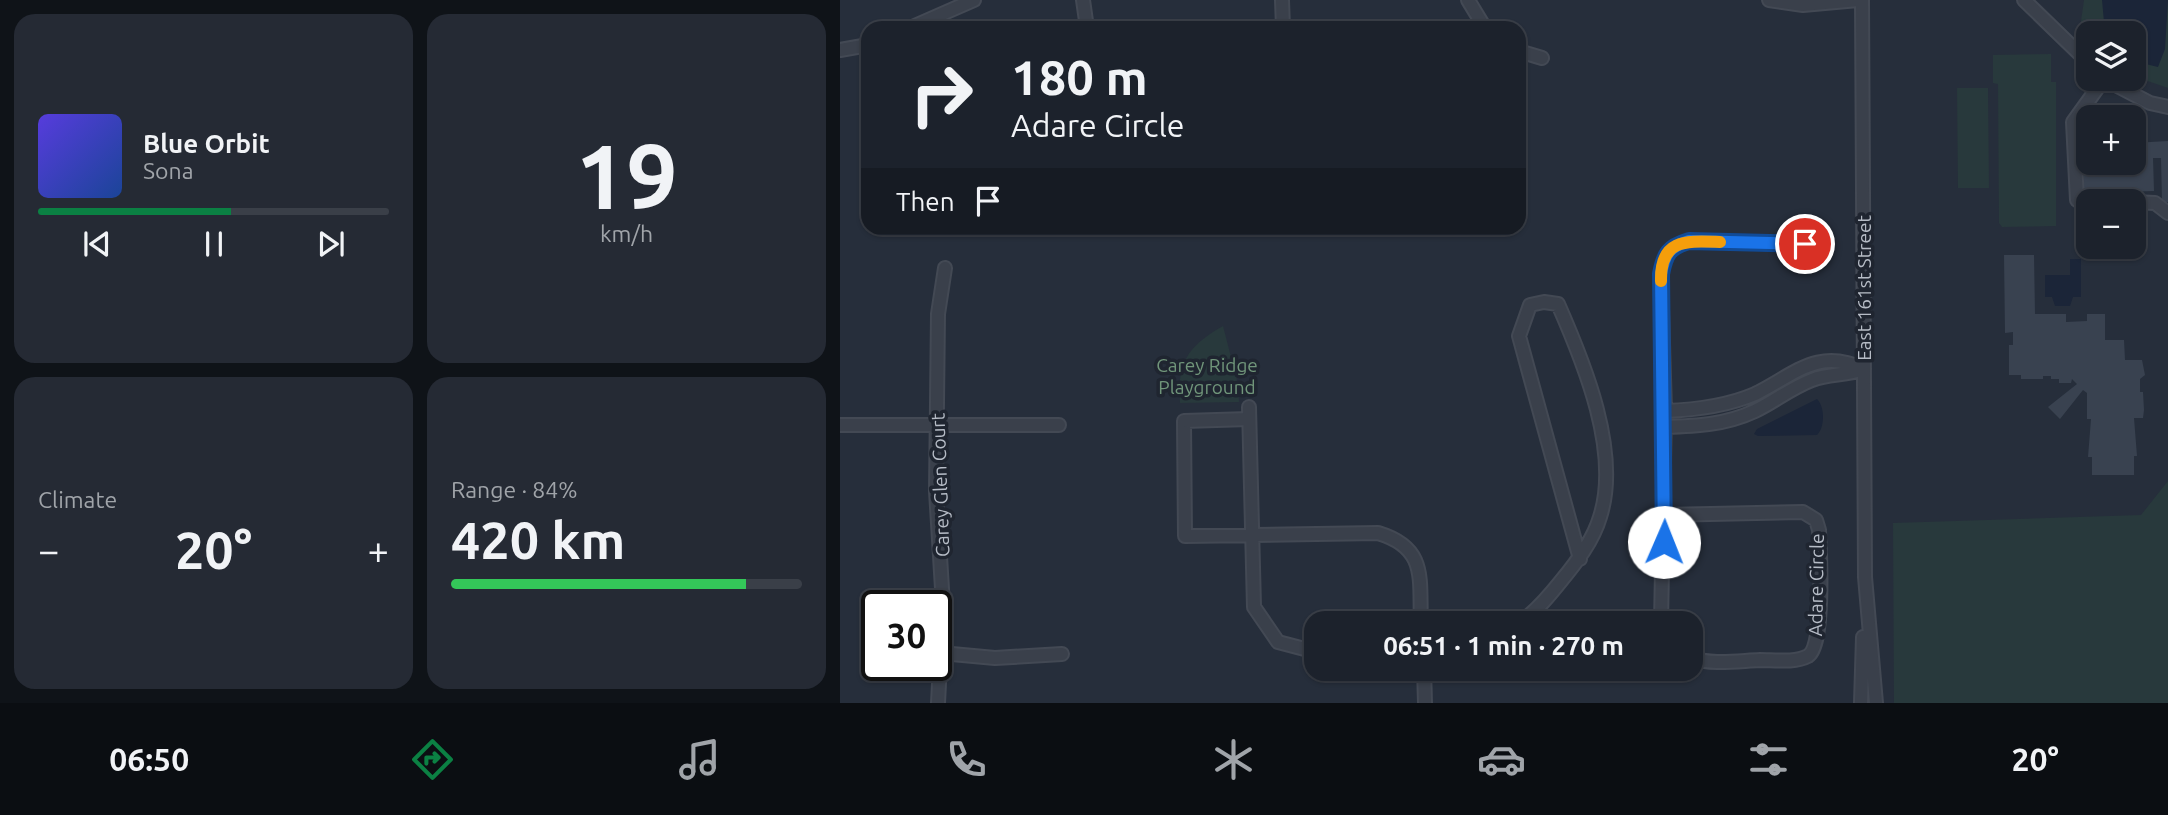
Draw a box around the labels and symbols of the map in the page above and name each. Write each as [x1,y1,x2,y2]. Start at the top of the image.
pin [1775,214,1835,274]
street label: East 161st Street [1853,215,1875,361]
park label: Carey Ridge Playground [1156,354,1258,398]
street label: Carey Glen Court [926,412,954,557]
position arrow [1627,505,1701,579]
street label: Adare Circle [1804,533,1828,637]
speed limit sign: 30 [861,590,952,681]

